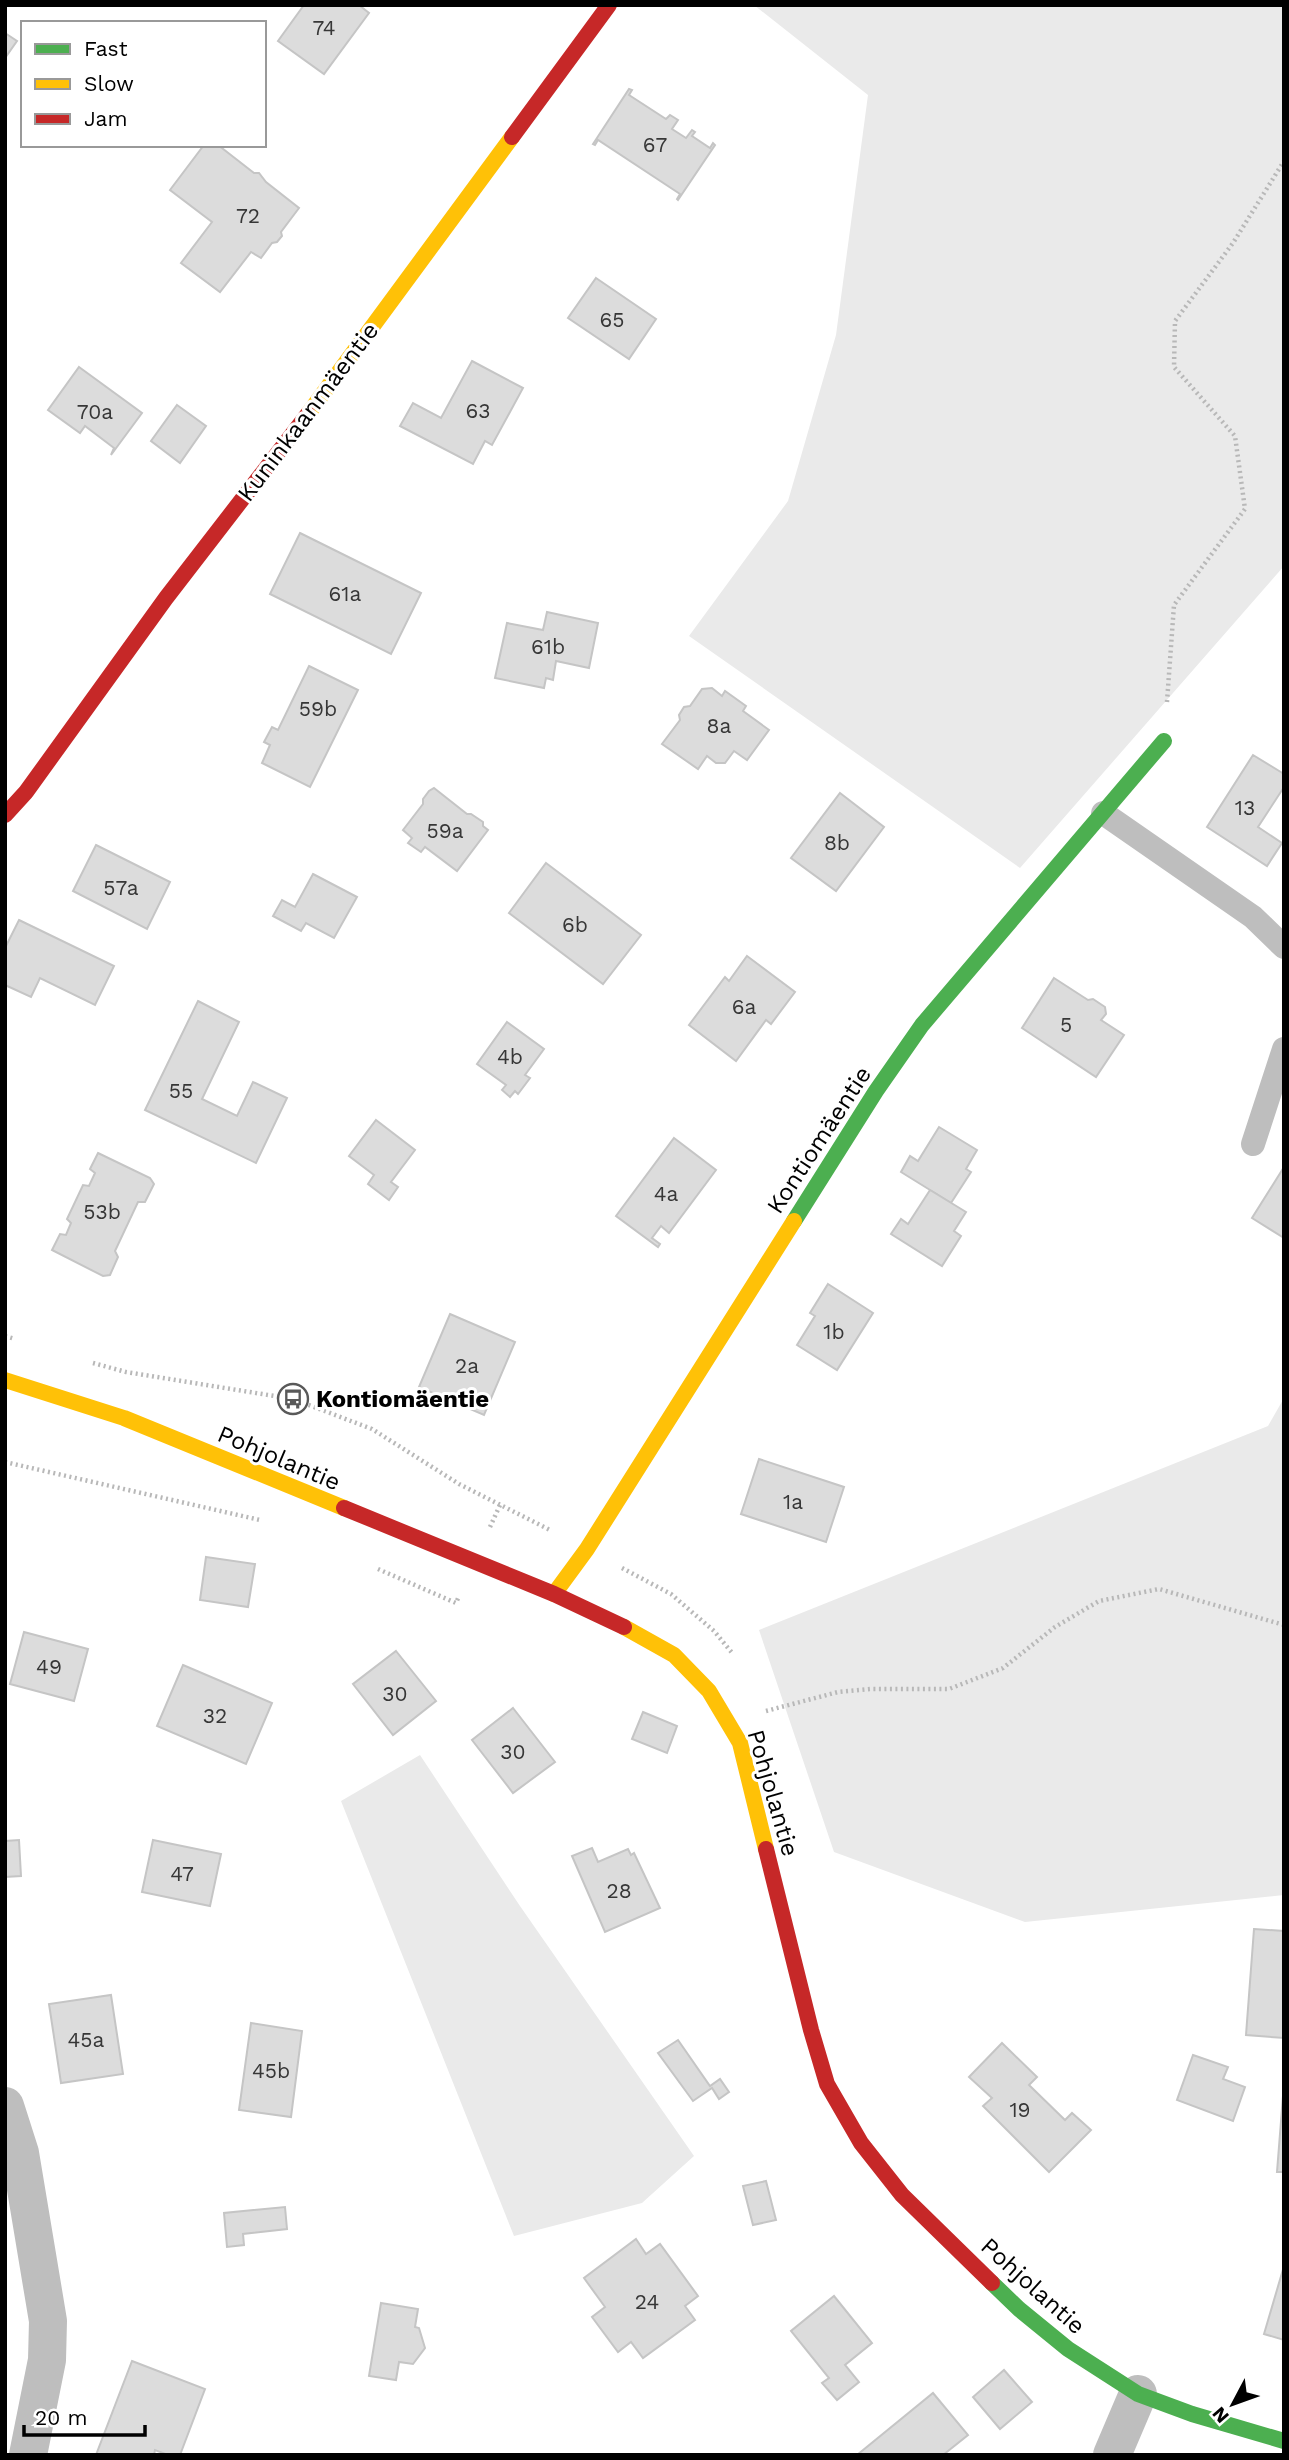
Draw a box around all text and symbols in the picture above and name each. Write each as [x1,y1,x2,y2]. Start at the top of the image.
house number: 74 [312,15,336,40]
legend [21,21,266,147]
text: Fast [84,36,128,61]
text: Slow [84,71,134,96]
text: Jam [84,106,127,131]
house number: 67 [643,132,667,157]
house number: 72 [236,203,260,228]
house number: 65 [600,307,625,332]
street label: Kuninkaanmäentie [232,317,384,507]
house number: 63 [465,398,491,423]
house number: 70a [77,399,113,424]
house number: 61a [329,581,362,606]
house number: 61b [531,634,565,659]
house number: 59b [299,696,337,721]
house number: 8a [707,713,732,738]
house number: 13 [1235,795,1255,820]
house number: 59a [426,818,464,843]
house number: 8b [824,830,850,855]
house number: 57a [103,875,139,900]
house number: 6b [562,912,588,937]
house number: 6a [732,994,756,1019]
house number: 5 [1060,1012,1072,1037]
house number: 4b [497,1044,523,1069]
street label: Kontiomäentie [761,1061,877,1219]
house number: 55 [169,1078,193,1103]
house number: 4a [654,1181,678,1206]
house number: 53b [83,1199,121,1224]
house number: 1b [823,1319,845,1344]
house number: 2a [455,1353,479,1378]
bus stop icon: Kontiomäentie [276,1382,310,1416]
place label: Kontiomäentie [316,1385,489,1413]
street label: Pohjolantie [214,1420,344,1496]
house number: 1a [783,1489,803,1514]
house number: 49 [36,1654,62,1679]
house number: 30 [382,1681,408,1706]
house number: 32 [203,1703,227,1728]
street label: Pohjolantie [742,1726,804,1860]
house number: 30 [500,1739,526,1764]
house number: 47 [170,1861,194,1886]
house number: 28 [606,1878,632,1903]
house number: 45a [68,2027,105,2052]
house number: 45b [252,2058,290,2083]
house number: 19 [1009,2097,1031,2122]
street label: Pohjolantie [975,2232,1091,2340]
house number: 24 [635,2289,659,2314]
north arrow [1198,2369,1268,2439]
scale bar [24,2394,145,2438]
text: N [1207,2402,1234,2428]
text: 20 m [35,2405,87,2430]

